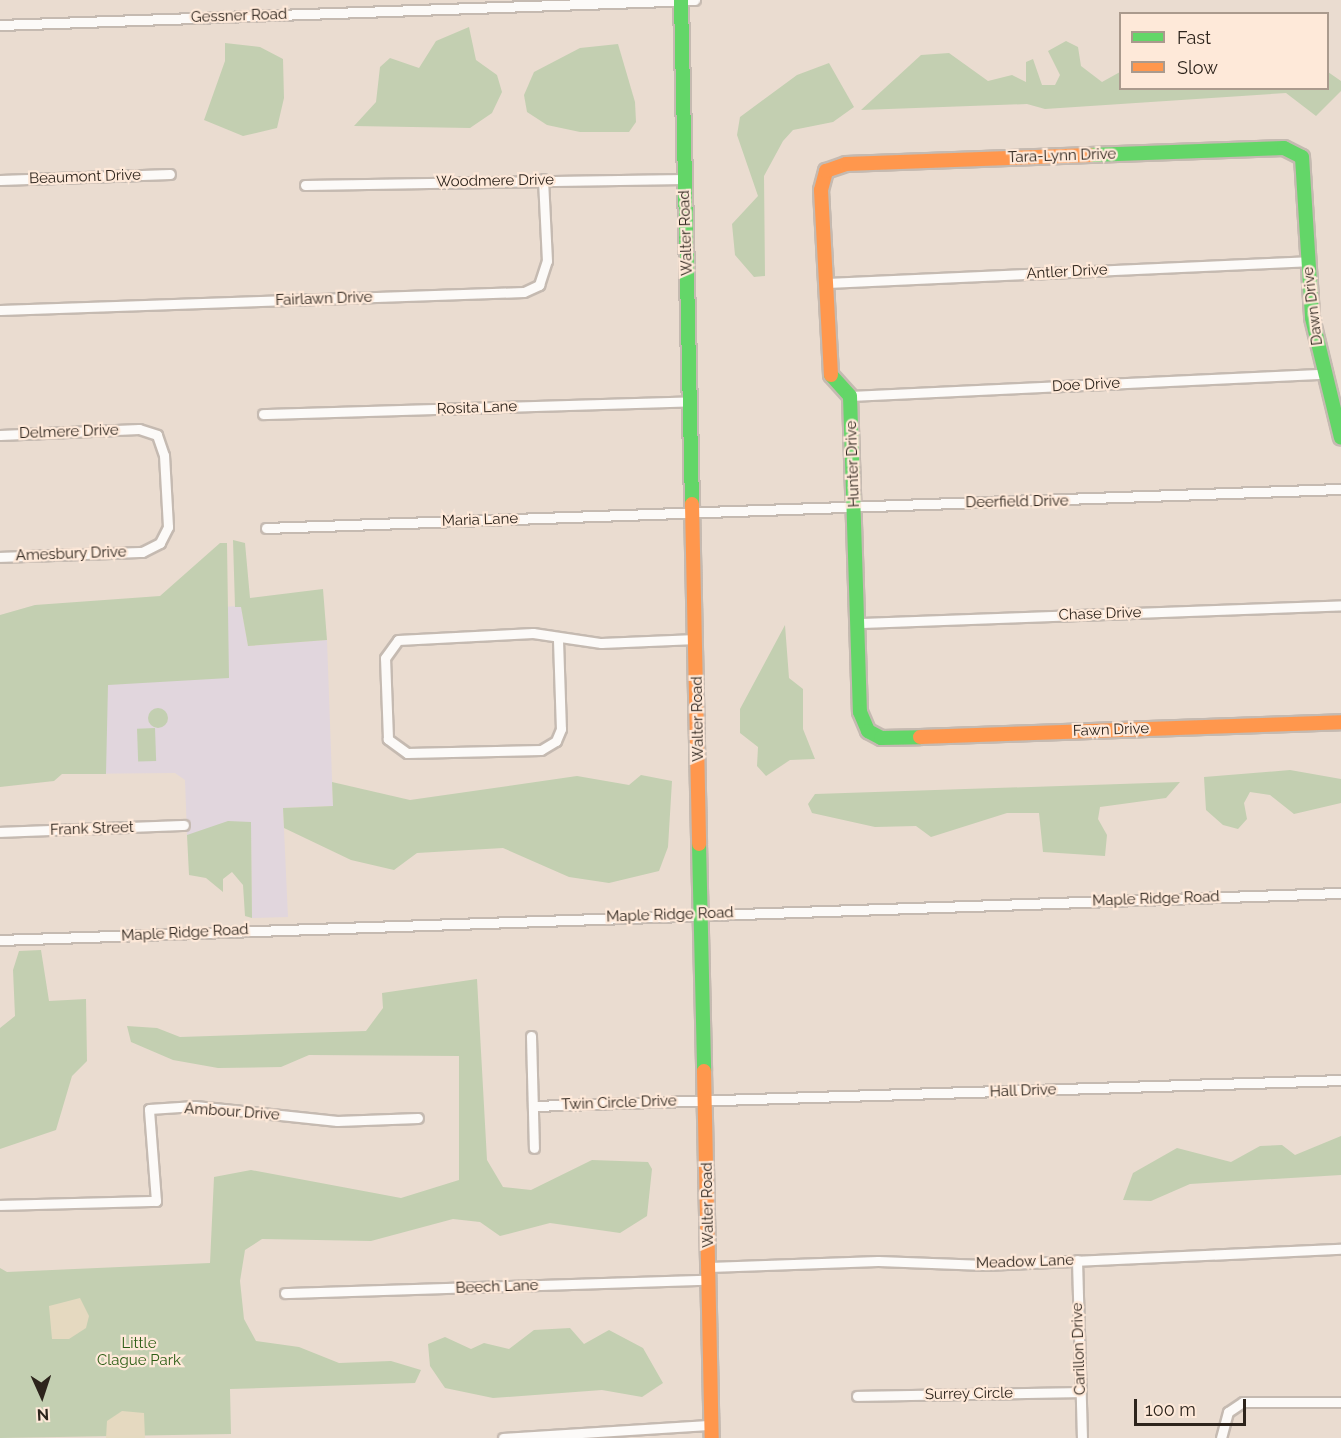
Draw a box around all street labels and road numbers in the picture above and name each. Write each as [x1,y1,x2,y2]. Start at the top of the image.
street label: Gessner Road [190,5,288,27]
street label: Tara-Lynn Drive [1008,145,1116,167]
street label: Beaumont Drive [29,166,141,188]
street label: Woodmere Drive [436,171,554,191]
street label: Walter Road [676,190,696,276]
street label: Antler Drive [1026,261,1108,283]
street label: Dawn Drive [1299,266,1327,346]
street label: Fairlawn Drive [275,288,373,310]
street label: Doe Drive [1052,374,1120,396]
street label: Rosita Lane [436,398,518,418]
street label: Hunter Drive [842,420,864,508]
street label: Delmere Drive [19,421,119,443]
street label: Deerfield Drive [965,492,1069,512]
street label: Maria Lane [442,510,518,530]
street label: Amesbury Drive [15,543,127,565]
street label: Chase Drive [1058,604,1142,624]
street label: Walter Road [688,676,708,762]
street label: Fawn Drive [1073,720,1149,740]
street label: Frank Street [50,819,134,839]
street label: Maple Ridge Road [1092,888,1220,910]
street label: Maple Ridge Road [606,904,734,926]
street label: Maple Ridge Road [121,921,249,945]
street label: Hall Drive [989,1081,1057,1101]
street label: Twin Circle Drive [561,1092,677,1114]
street label: Ambour Drive [184,1100,280,1124]
street label: Walter Road [698,1162,718,1248]
street label: Meadow Lane [975,1251,1075,1273]
street label: Beech Lane [455,1277,539,1297]
street label: Carillon Drive [1068,1302,1090,1396]
street label: Surrey Circle [925,1384,1013,1404]

